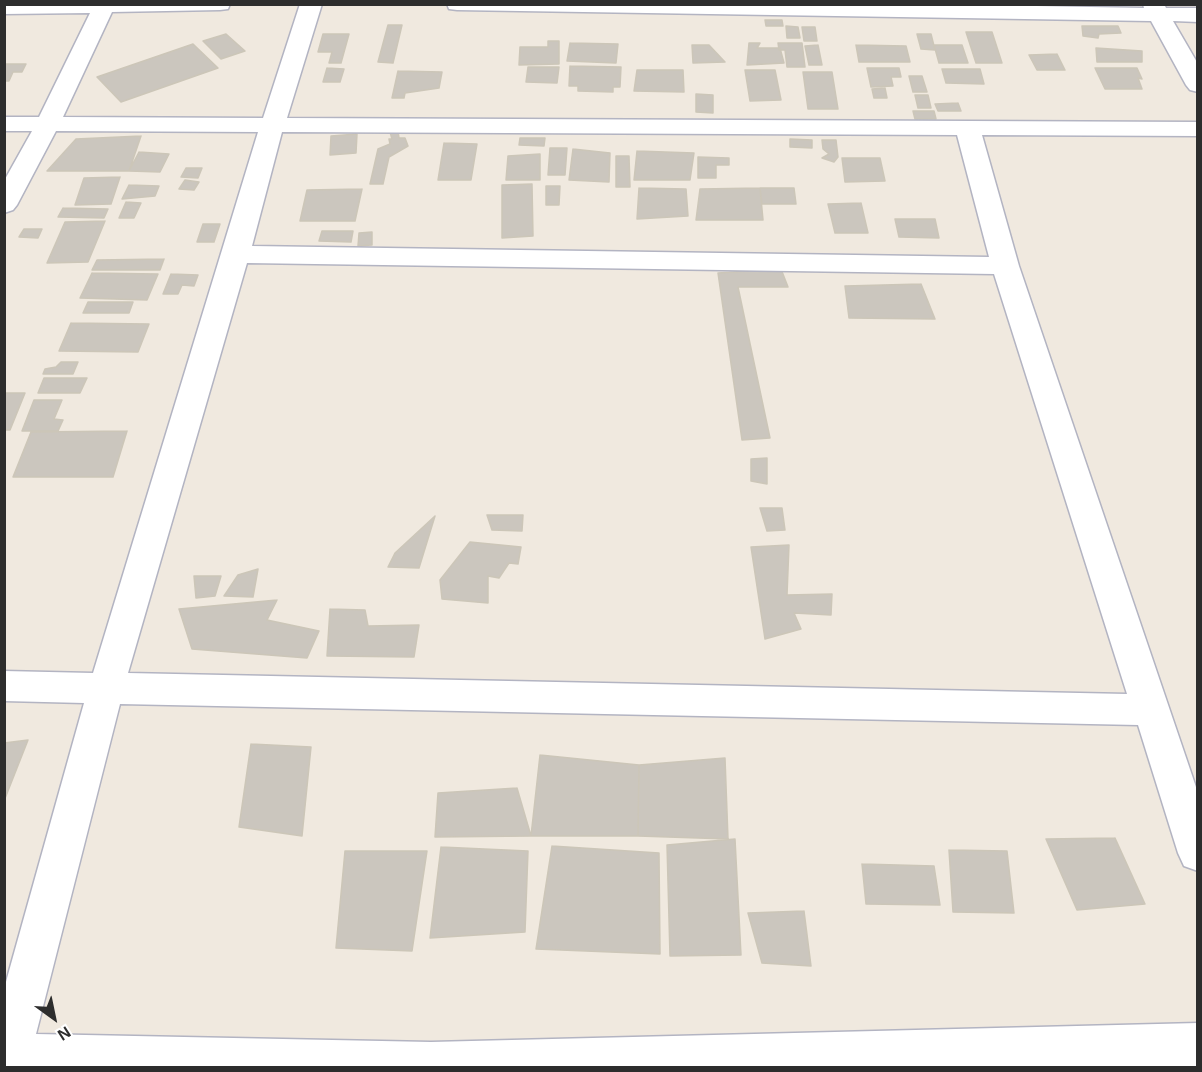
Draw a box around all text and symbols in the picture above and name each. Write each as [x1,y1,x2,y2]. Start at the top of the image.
north arrow [24,988,84,1048]
text: N [55,1023,74,1044]

